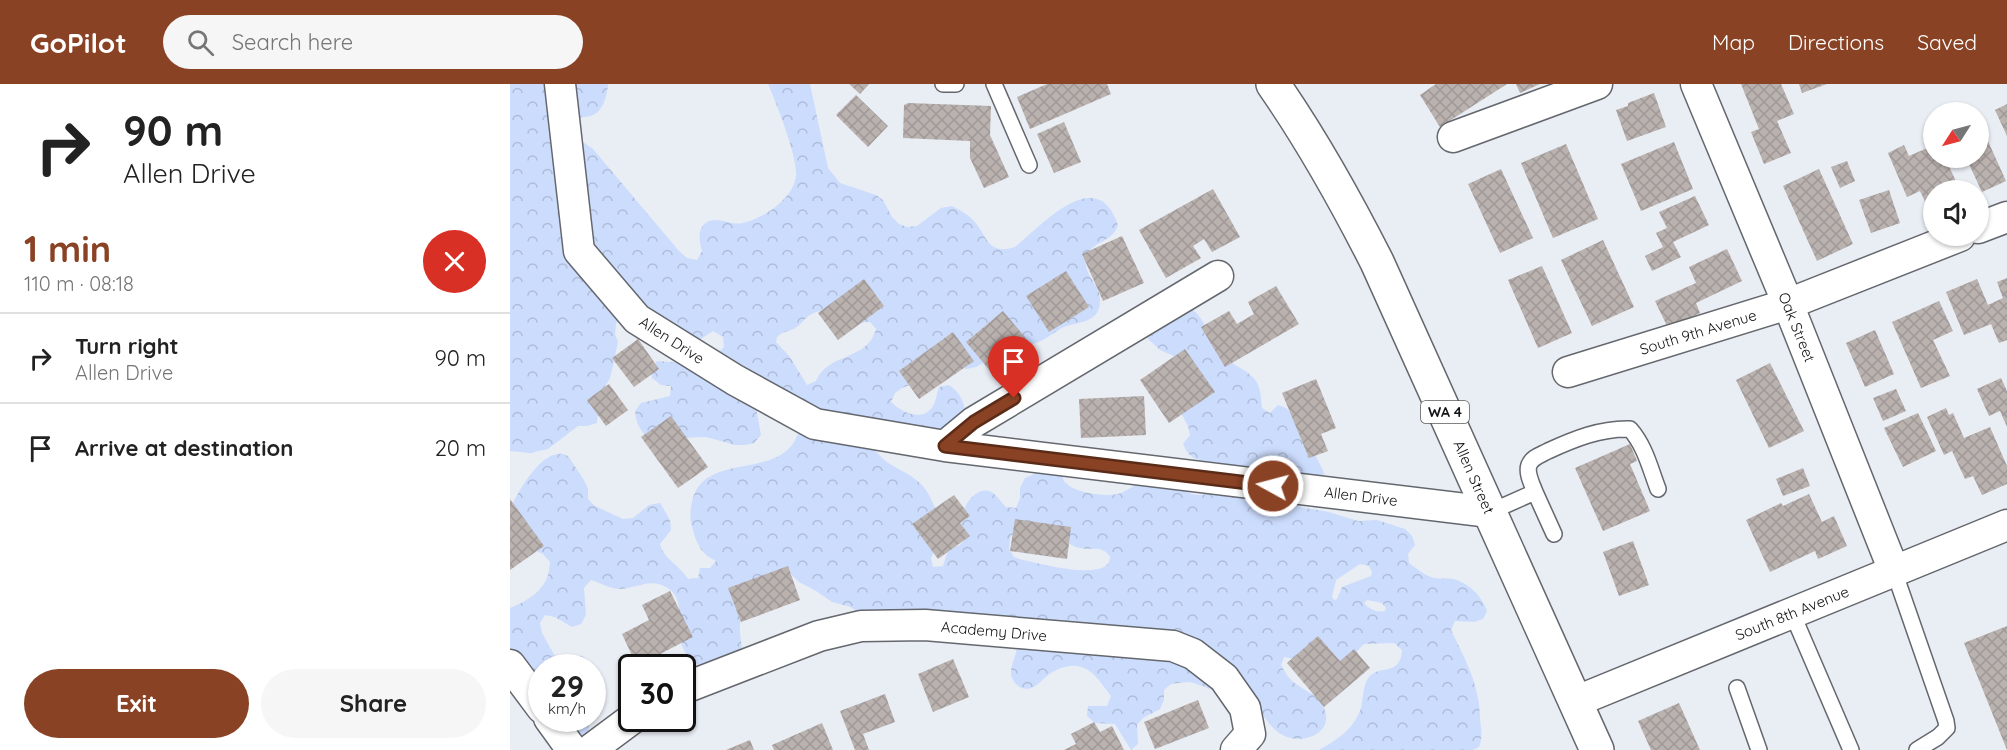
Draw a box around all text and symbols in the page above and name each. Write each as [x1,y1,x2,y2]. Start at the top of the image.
search box [163,15,583,69]
text: GoPilot [30,25,127,60]
icon: search [184,26,217,59]
text: Search here [232,28,353,56]
text: Map [1712,29,1755,55]
text: Directions [1788,29,1884,55]
text: Saved [1917,29,1977,55]
north arrow [1923,102,1989,168]
map controls [1923,102,1989,246]
text: 90 m [123,104,223,157]
icon: right [24,108,102,186]
text: Allen Drive [123,156,256,190]
button: sound [1923,180,1989,246]
text: 1 min [24,226,111,271]
button: close [423,230,486,293]
text: 110 m · 08:18 [24,271,134,296]
street label: Oak Street [1774,289,1820,365]
street label: South 9th Avenue [1637,305,1759,359]
street label: Allen Drive [636,312,708,368]
text: Turn right [75,332,179,360]
pin [988,336,1039,398]
icon: right [24,342,57,375]
text: 90 m [435,344,486,372]
icon: arrive [997,345,1030,378]
text: Allen Drive [75,360,173,385]
road number: WA 4 [1421,401,1469,423]
icon: arrive [24,432,57,465]
text: Arrive at destination [75,434,293,462]
text: 20 m [435,434,486,462]
street label: Allen Street [1449,437,1499,517]
position arrow [1241,454,1305,518]
street label: Allen Drive [1323,482,1399,510]
street label: South 8th Avenue [1732,582,1852,644]
street label: Academy Drive [940,617,1048,645]
speed limit sign: 30 [618,654,696,732]
text: 29 [550,667,584,705]
button: Exit [24,669,249,738]
button: Share [261,669,486,738]
text: km/h [548,699,586,718]

